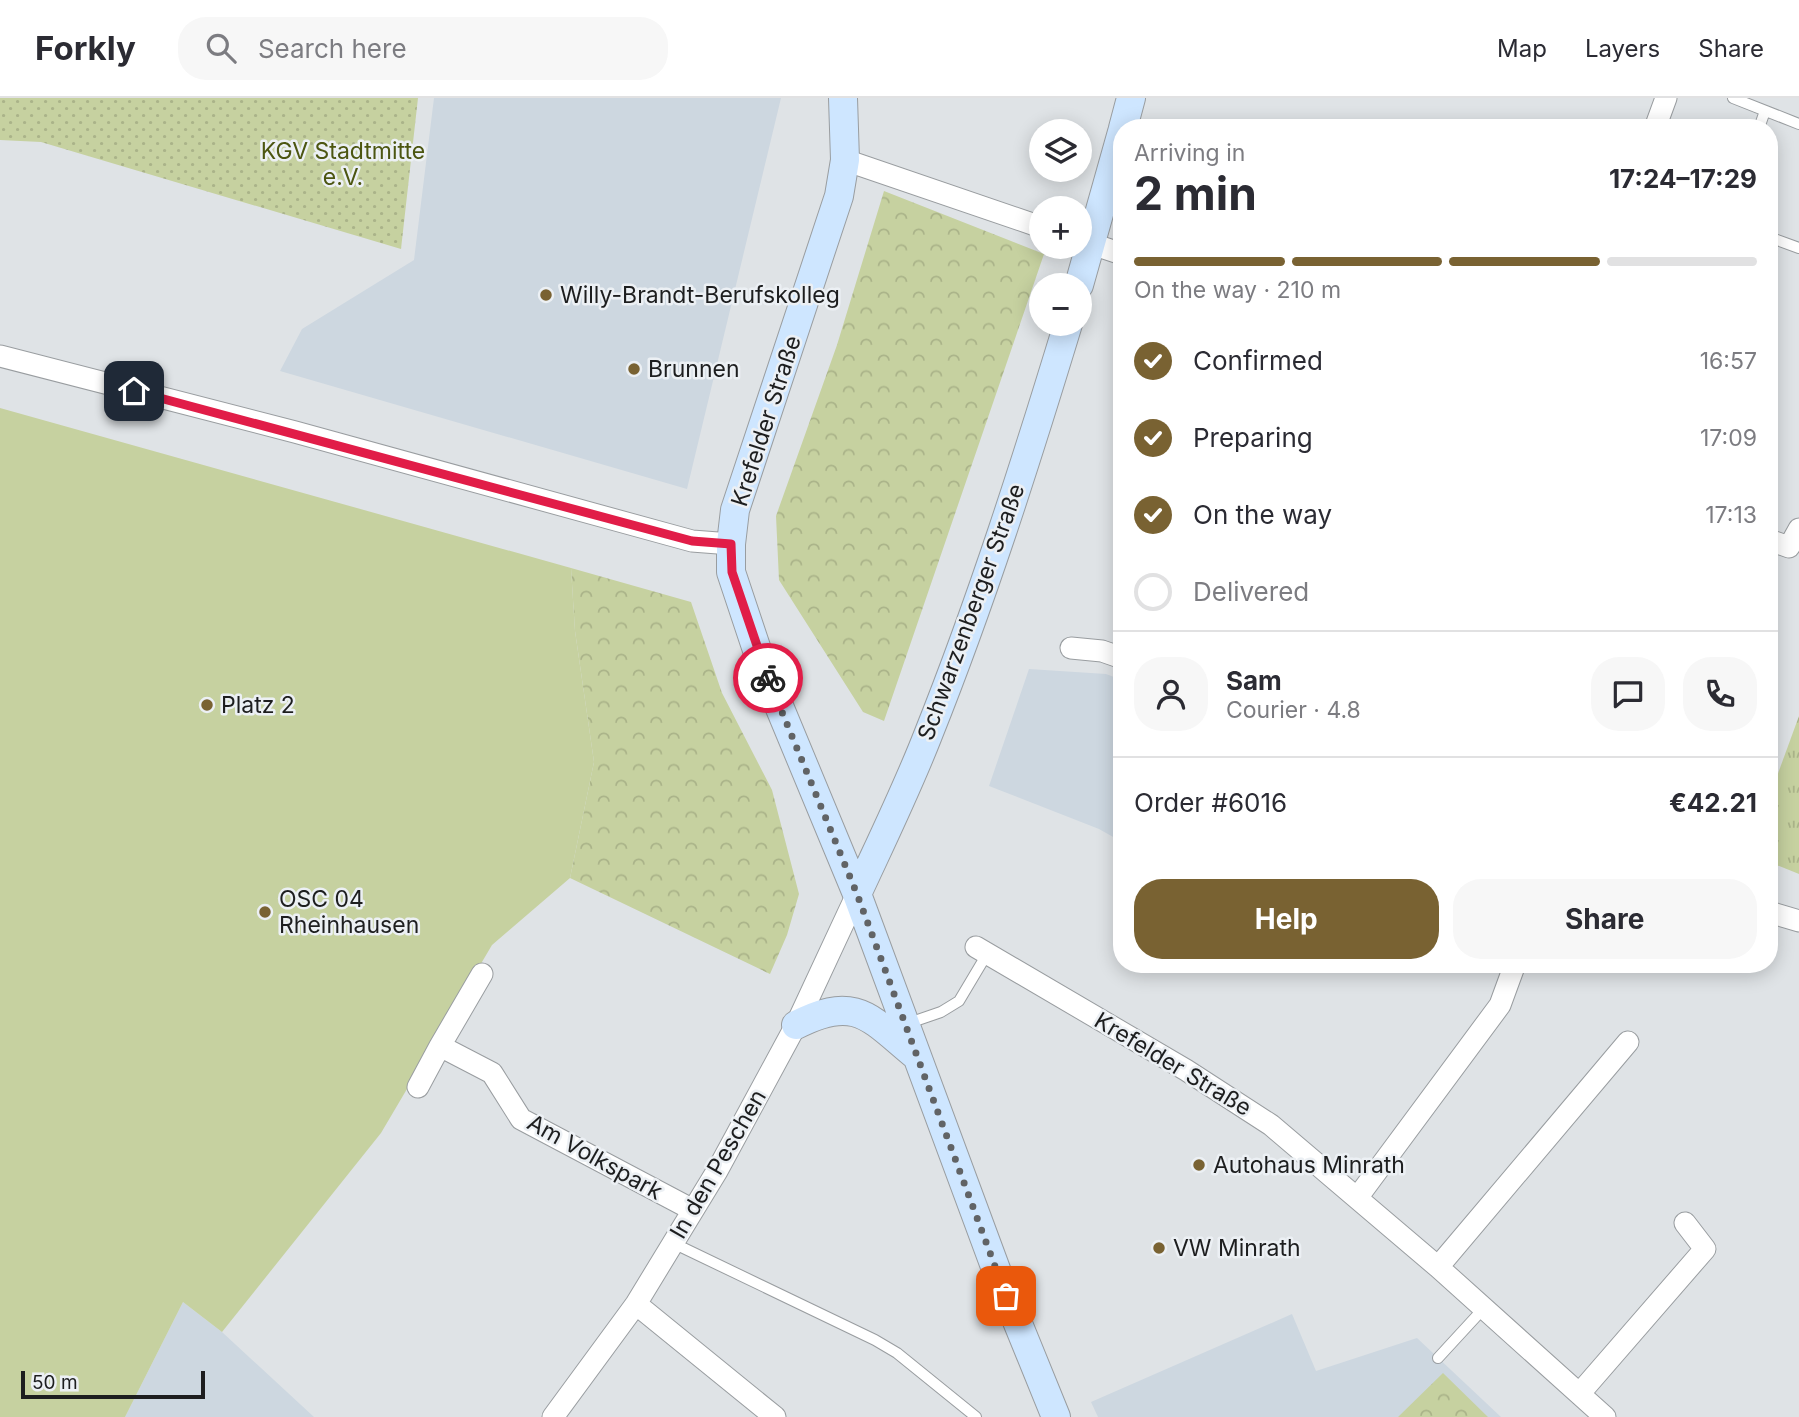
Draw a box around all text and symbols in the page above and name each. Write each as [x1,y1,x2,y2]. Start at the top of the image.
search box [178,17,668,80]
text: Forkly [35,28,136,68]
icon: search [202,29,240,67]
text: Search here [258,33,407,64]
text: Map [1497,34,1547,63]
text: Layers [1585,34,1660,63]
text: Share [1698,34,1764,63]
map controls [1029,119,1092,336]
button: layers [1029,119,1092,182]
park label: KGV Stadtmitte e.V. [261,137,425,191]
text: Arriving in [1134,139,1245,167]
text: 17:24–17:29 [1609,163,1757,194]
text: 2 min [1134,165,1257,221]
button: + [1029,196,1092,259]
button: − [1029,273,1092,336]
text: On the way · 210 m [1134,276,1341,304]
place label: Willy-Brandt-Berufskolleg [560,281,840,309]
marker: Willy-Brandt-Berufskolleg [538,287,554,303]
street label: Krefelder Straße [725,332,807,510]
icon: check [1134,342,1172,380]
text: Confirmed [1193,345,1323,376]
text: 16:57 [1700,347,1757,375]
place label: Brunnen [648,355,739,383]
pin [104,361,164,421]
marker: Brunnen [626,361,642,377]
icon: home [115,372,153,410]
icon: check [1134,419,1172,457]
text: Preparing [1193,422,1313,453]
text: 17:09 [1700,424,1757,452]
street label: Schwarzenberger Straße [911,480,1031,744]
icon: check [1134,496,1172,534]
text: On the way [1193,499,1332,530]
text: 17:13 [1705,501,1757,529]
text: Delivered [1193,576,1309,607]
courier [733,643,803,713]
button: person [1134,657,1208,731]
button: chat [1591,657,1665,731]
button: phone [1683,657,1757,731]
icon: bike [749,659,787,697]
text: Sam [1226,665,1282,696]
place label: Platz 2 [221,691,295,719]
text: Courier · 4.8 [1226,696,1361,724]
marker: Platz 2 [199,697,215,713]
text: Order #6016 [1134,787,1287,818]
text: €42.21 [1669,787,1757,818]
button: Help [1134,879,1439,959]
button: Share [1453,879,1757,959]
place label: OSC 04 Rheinhausen [279,885,419,939]
marker: OSC 04 Rheinhausen [257,904,273,920]
street label: Krefelder Straße [1089,1006,1257,1122]
street label: In den Peschen [664,1084,772,1244]
street label: Am Volkspark [523,1108,668,1206]
place label: Autohaus Minrath [1213,1151,1405,1179]
marker: Autohaus Minrath [1191,1157,1207,1173]
place label: VW Minrath [1173,1234,1301,1262]
marker: VW Minrath [1151,1240,1167,1256]
pin [976,1266,1036,1326]
icon: bag [987,1277,1025,1315]
scale bar [21,1368,205,1400]
text: 50 m [32,1371,78,1394]

